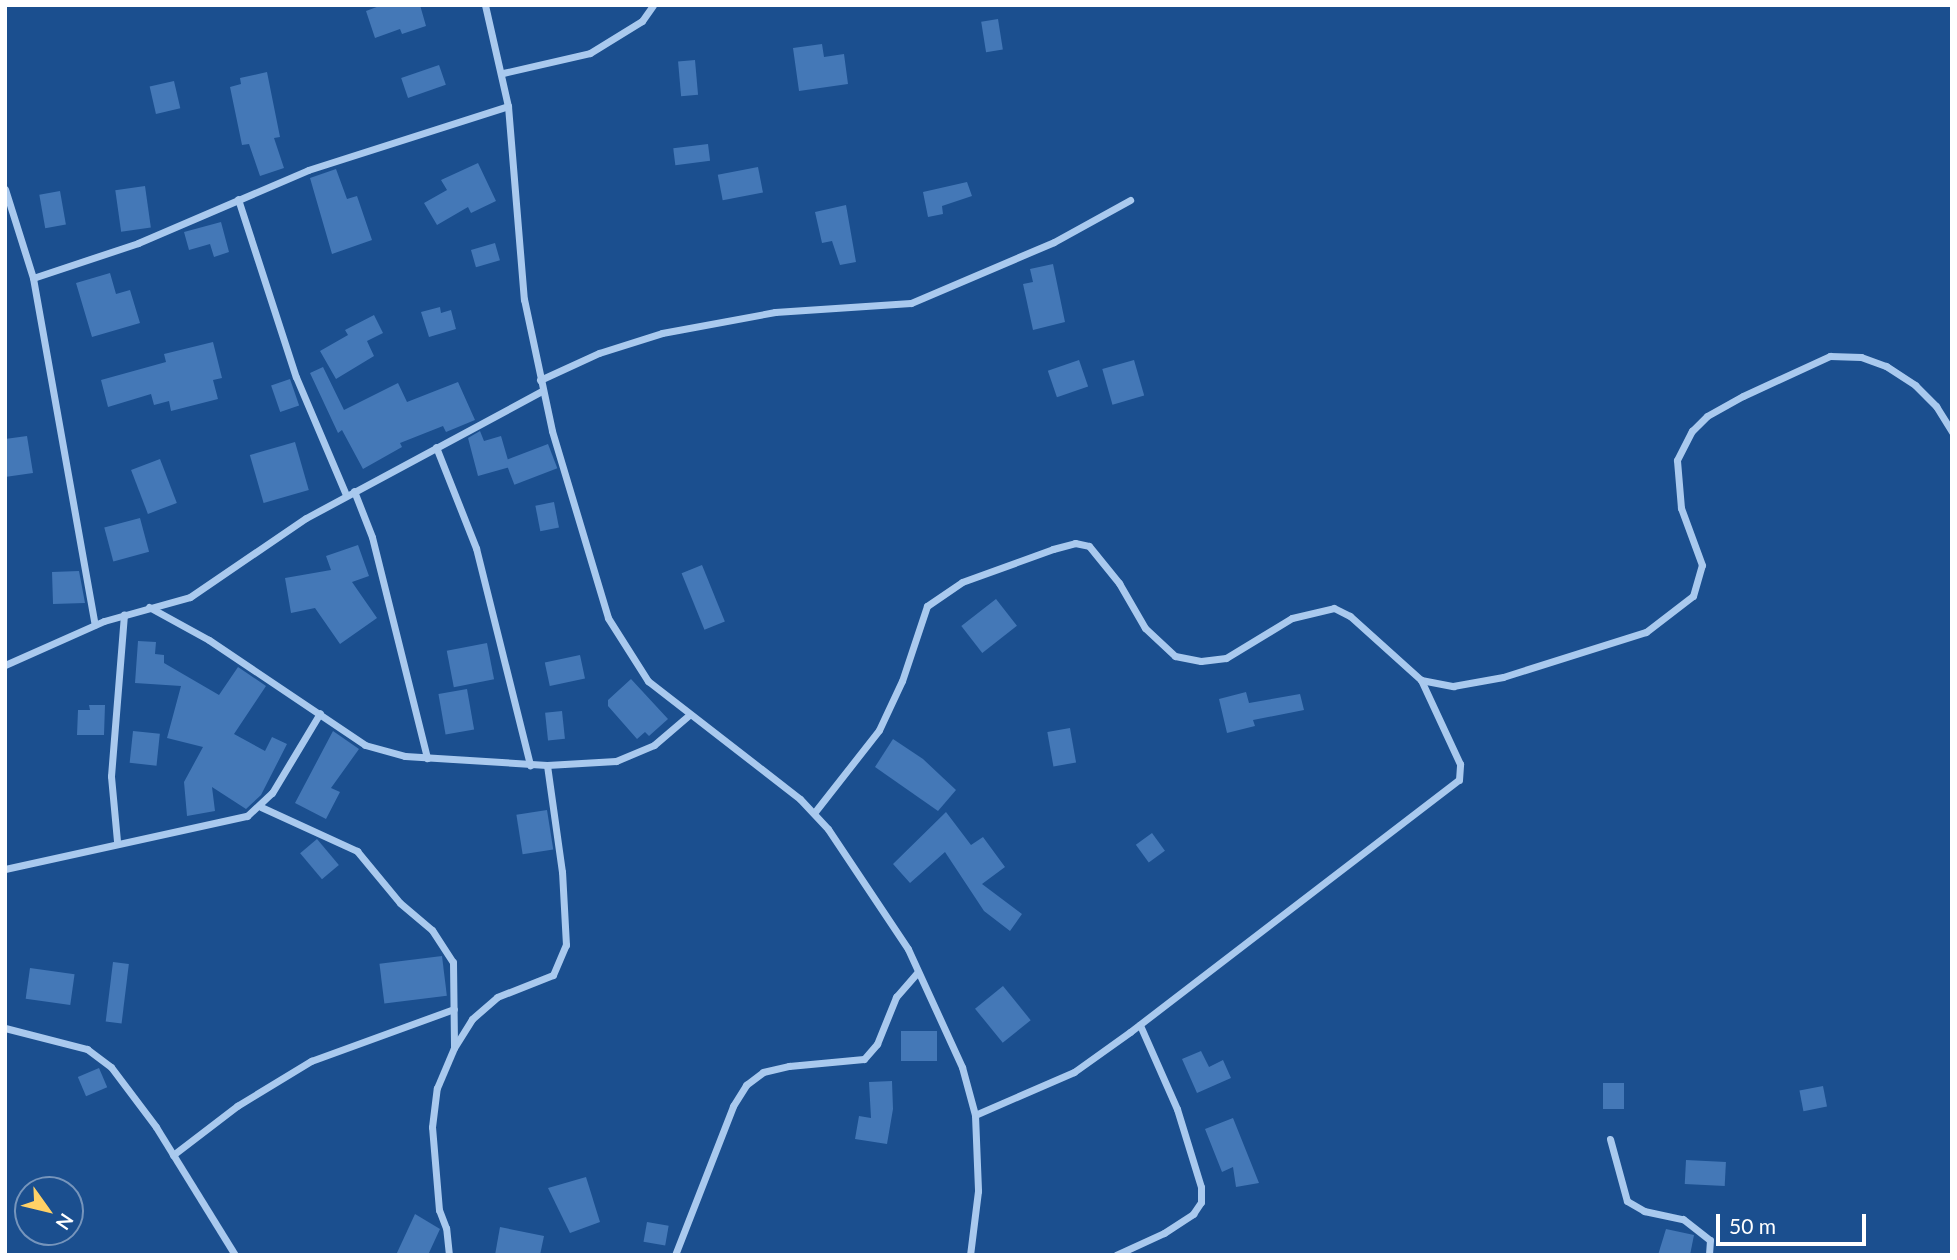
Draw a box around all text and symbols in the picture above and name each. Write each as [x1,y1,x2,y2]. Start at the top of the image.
north arrow [14,1176,84,1246]
scale bar [1719,1200,1870,1244]
text: N [52,1209,79,1234]
text: 50 m [1729,1213,1776,1238]

